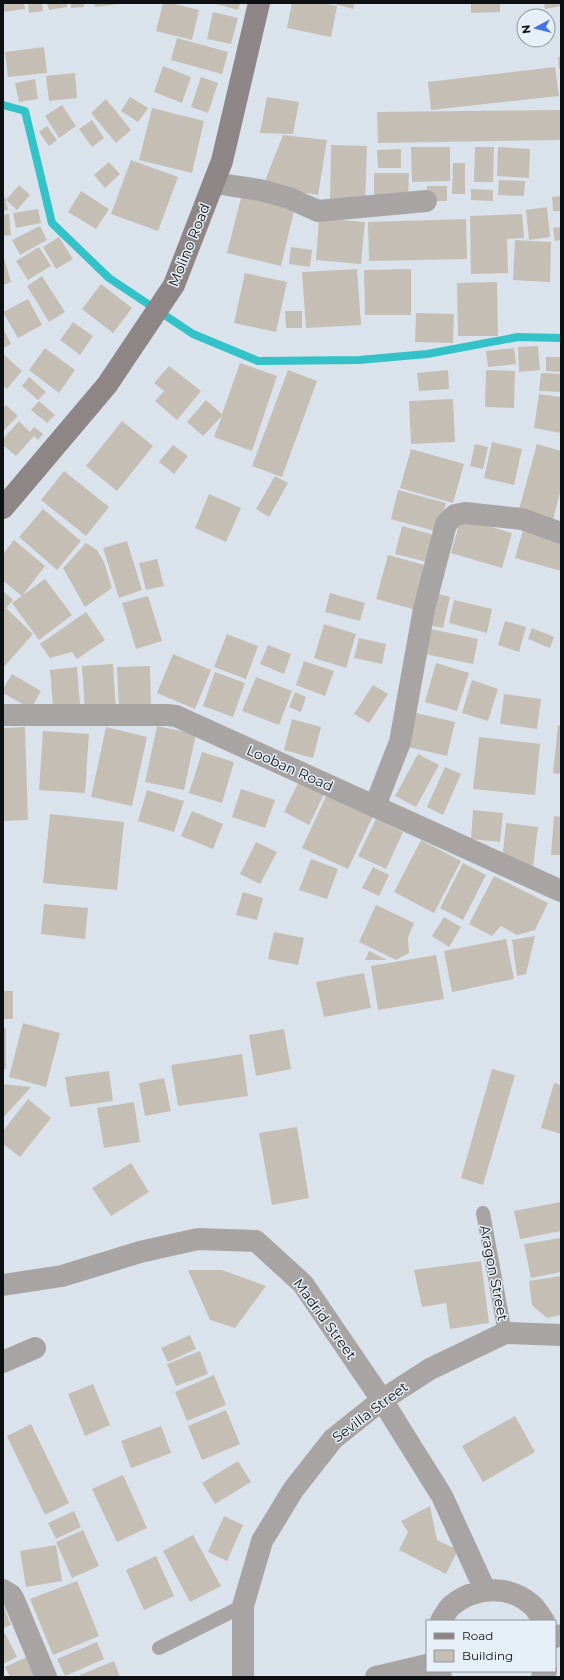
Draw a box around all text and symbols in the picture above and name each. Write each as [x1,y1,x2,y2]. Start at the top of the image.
north arrow [516,8,556,48]
text: N [519,24,534,34]
street label: Molino Road [164,201,214,289]
street label: Looban Road [244,741,336,795]
street label: Aragon Street [476,1224,512,1323]
street label: Madrid Street [290,1275,361,1363]
street label: Sevilla Street [329,1378,412,1446]
legend [426,1620,556,1672]
text: Road [462,1628,493,1643]
text: Building [462,1648,513,1663]

